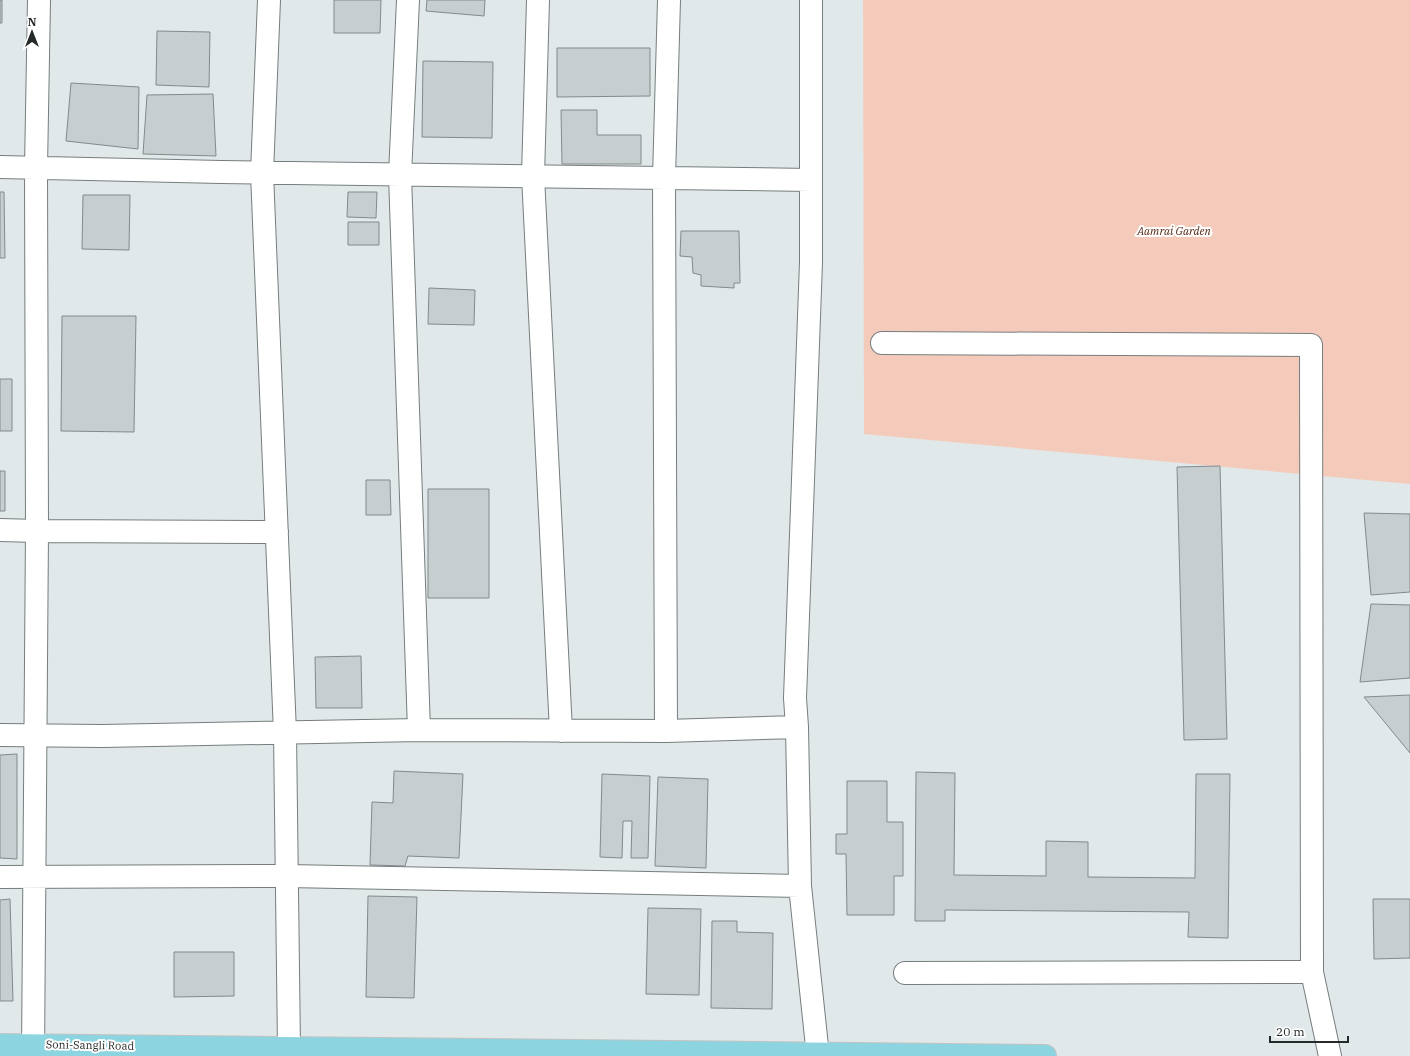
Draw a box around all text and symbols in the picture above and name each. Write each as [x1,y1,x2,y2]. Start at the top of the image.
north arrow [12,12,52,52]
text: N [28,15,37,29]
park label: Aamrai Garden [1136,224,1211,238]
scale bar [1270,1018,1348,1044]
text: 20 m [1276,1024,1305,1039]
street label: Soni-Sangli Road [46,1037,135,1053]

